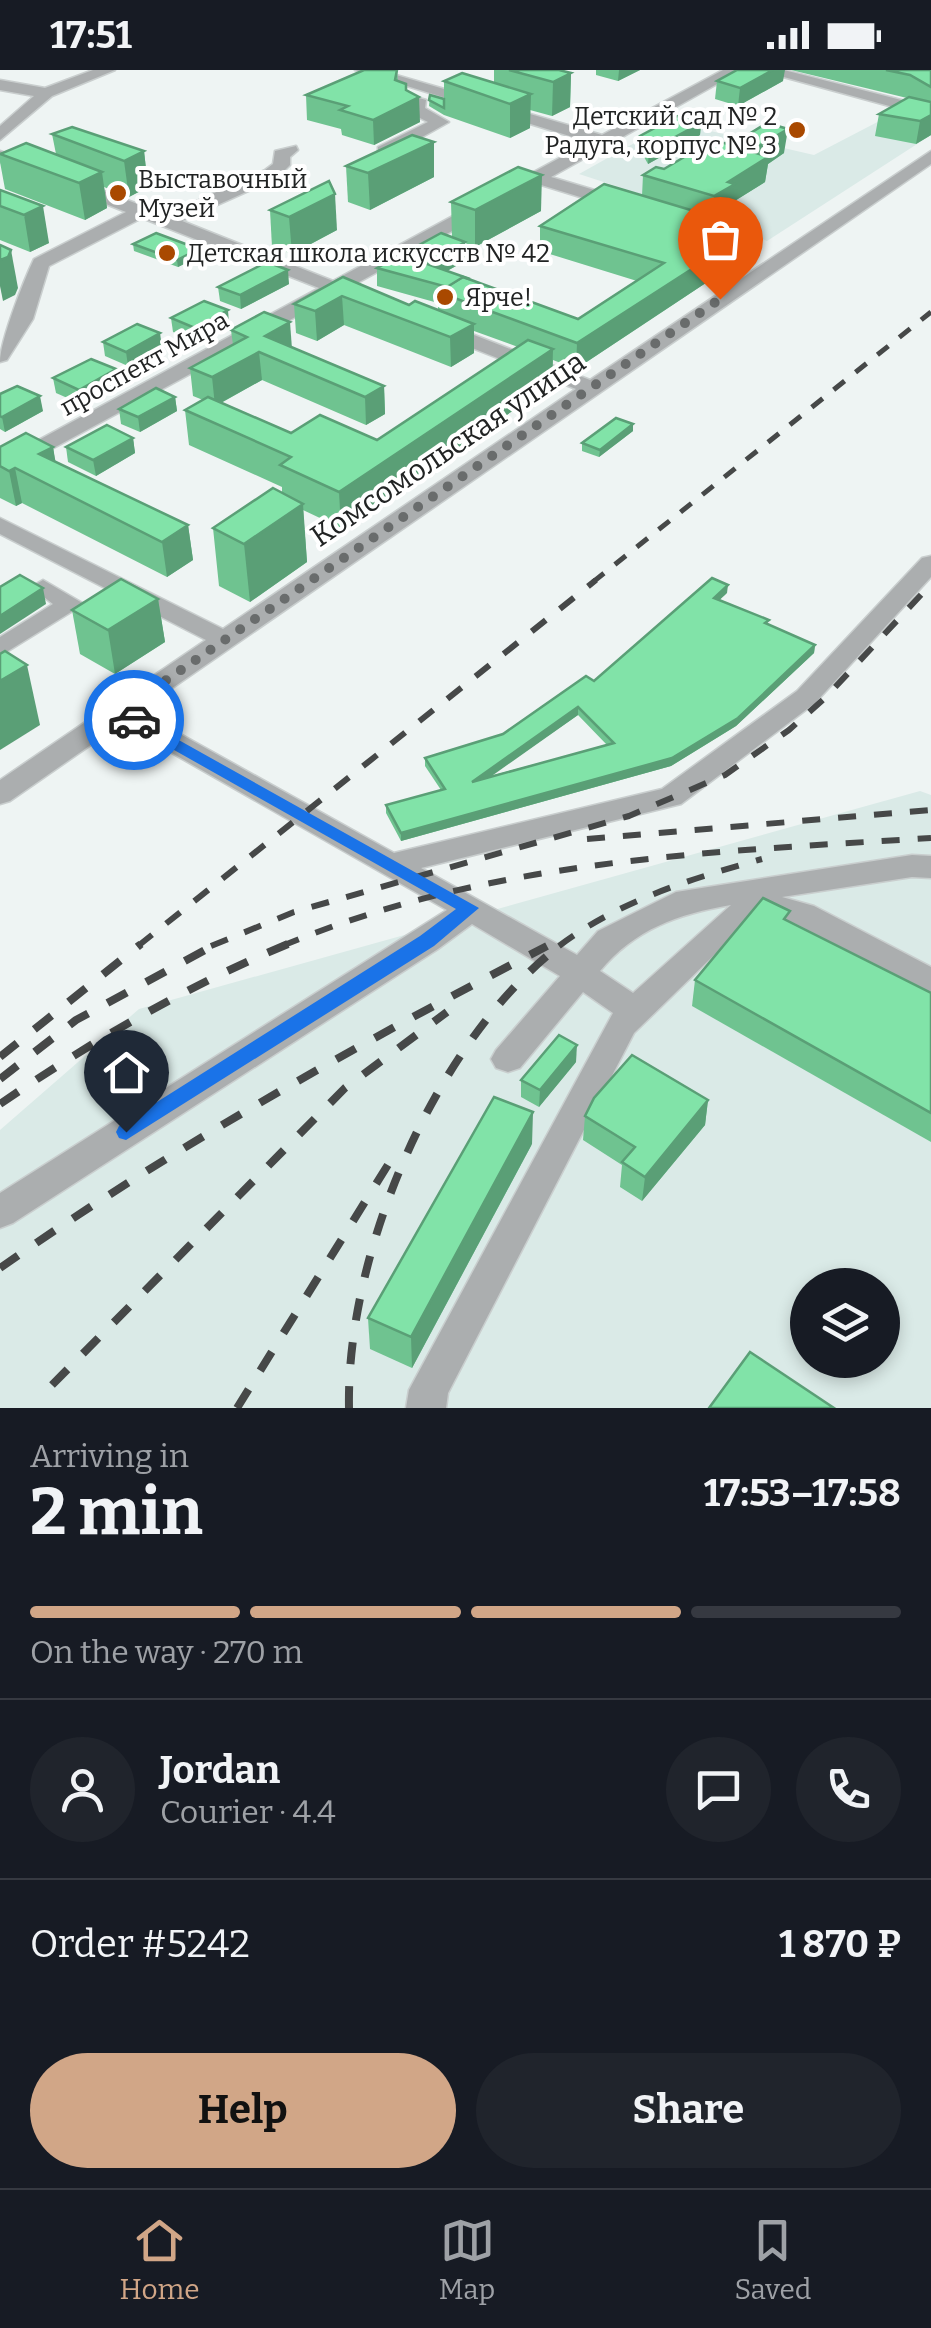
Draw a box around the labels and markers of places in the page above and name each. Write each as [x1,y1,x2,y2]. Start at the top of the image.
place label: Детский сад № 2 Радуга, корпус № 3 [545,102,777,161]
marker: Детский сад № 2 Радуга, корпус № 3 [786,119,808,141]
place label: Выставочный Музей [138,165,307,224]
marker: Выставочный Музей [107,182,129,204]
pin [678,197,763,300]
place label: Детская школа искусств № 42 [187,239,550,269]
marker: Детская школа искусств № 42 [156,242,178,264]
place label: Ярче! [465,283,532,313]
marker: Ярче! [434,286,456,308]
pin [84,1030,169,1133]

